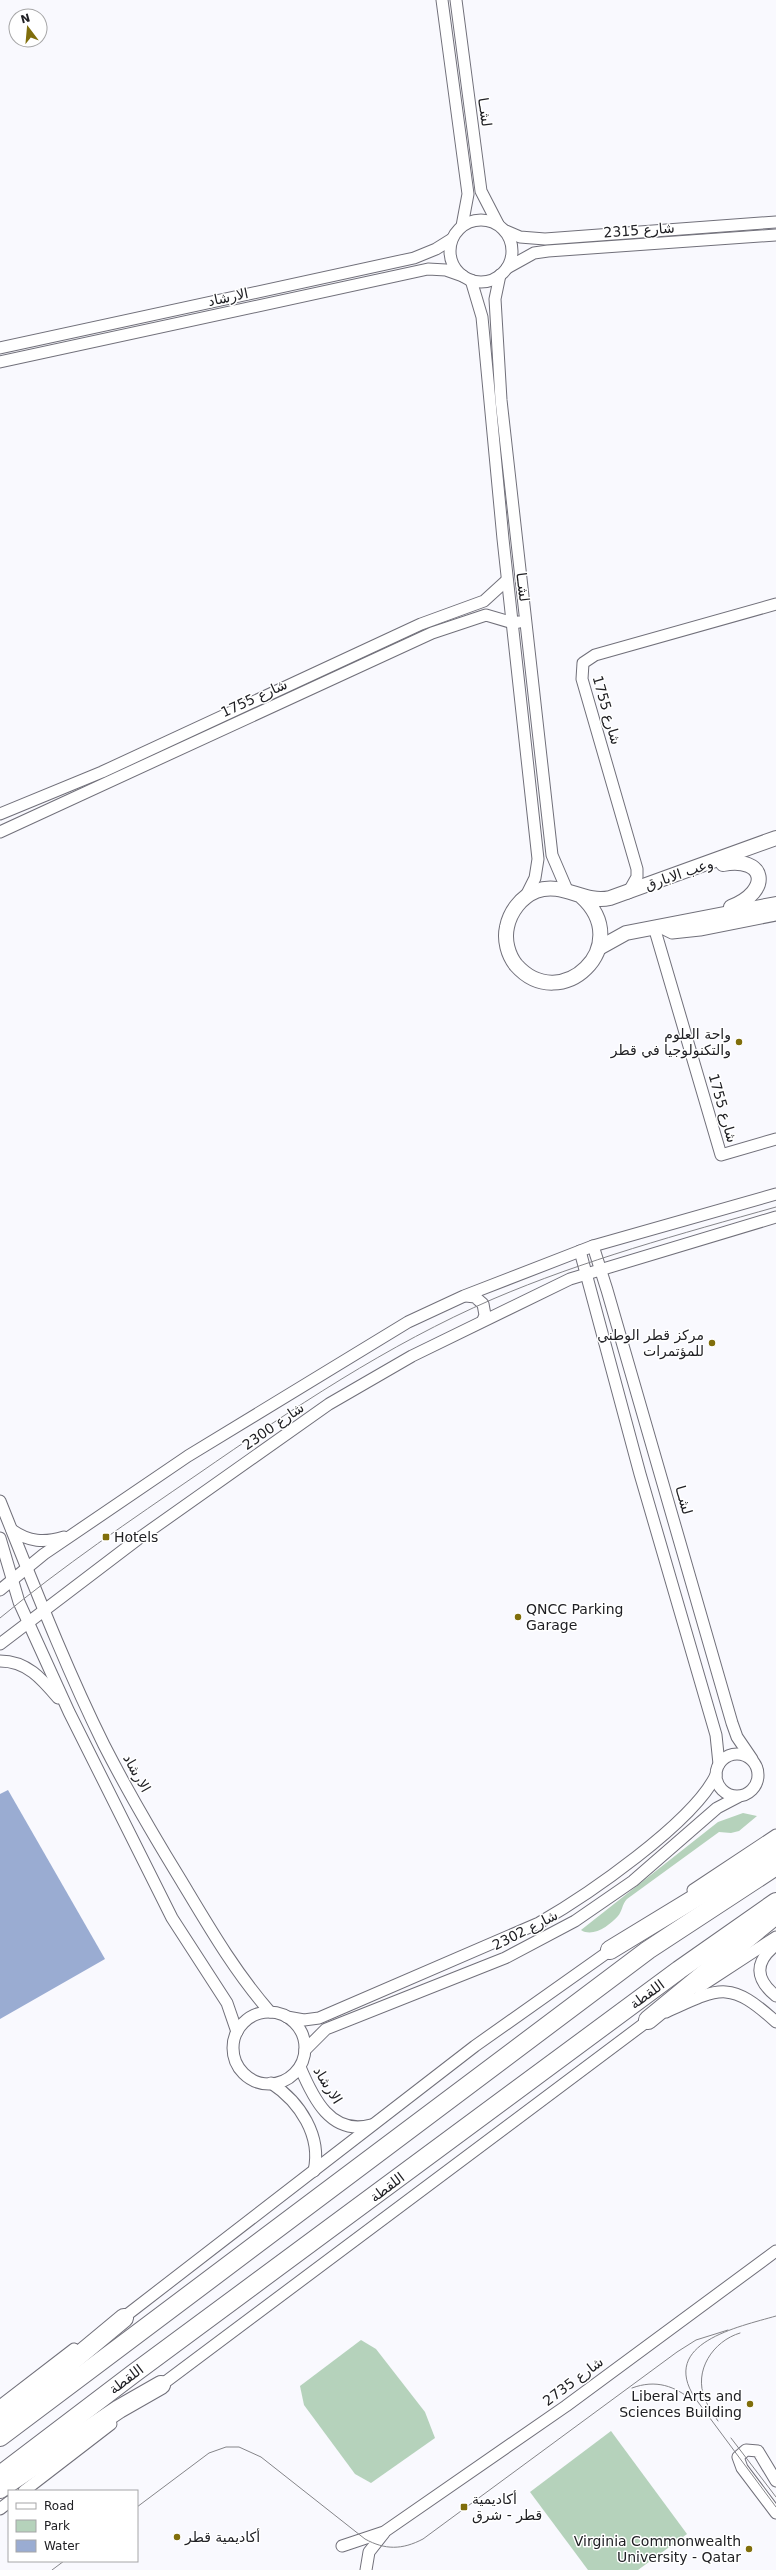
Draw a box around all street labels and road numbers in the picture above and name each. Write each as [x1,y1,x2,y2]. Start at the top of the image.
street label: لشــا [475,96,495,128]
street label: شارع 2315 [603,220,675,241]
street label: الارشاد [206,285,250,310]
street label: لشــا [513,572,533,602]
street label: شارع 1755 [589,674,625,747]
street label: شارع 1755 [218,676,290,721]
street label: وعب الابارق [643,855,715,894]
street label: شارع 1755 [705,1072,741,1145]
street label: شارع 2300 [239,1399,307,1454]
street label: لشــا [672,1484,696,1516]
street label: الارشاد [119,1751,154,1795]
street label: شارع 2302 [490,1907,561,1954]
street label: اللقطة [627,1976,667,2012]
street label: الارشاد [310,2063,346,2107]
street label: اللقطة [367,2169,407,2205]
street label: شارع 2735 [540,2353,607,2410]
street label: اللقطة [106,2361,146,2397]

